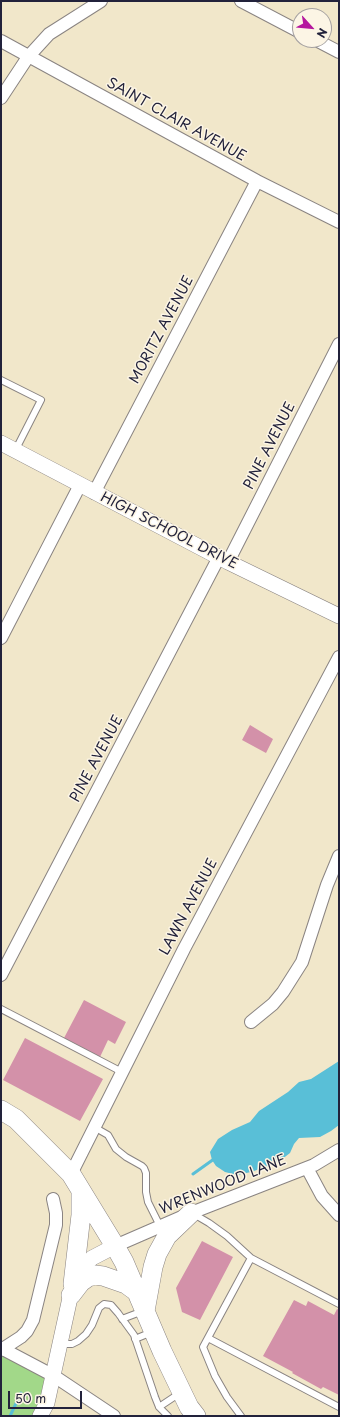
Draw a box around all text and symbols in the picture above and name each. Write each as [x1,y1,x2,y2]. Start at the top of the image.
north arrow [292,8,332,48]
text: N [313,25,332,41]
street label: SAINT CLAIR AVENUE [103,75,249,165]
street label: MORITZ AVENUE [127,273,197,387]
street label: PINE AVENUE [241,400,299,492]
street label: HIGH SCHOOL DRIVE [98,489,240,573]
street label: PINE AVENUE [67,713,127,805]
street label: LAWN AVENUE [157,856,221,958]
street label: WRENWOOD LANE [157,1152,289,1218]
scale bar [10,1383,84,1409]
text: 50 m [15,1389,46,1407]

